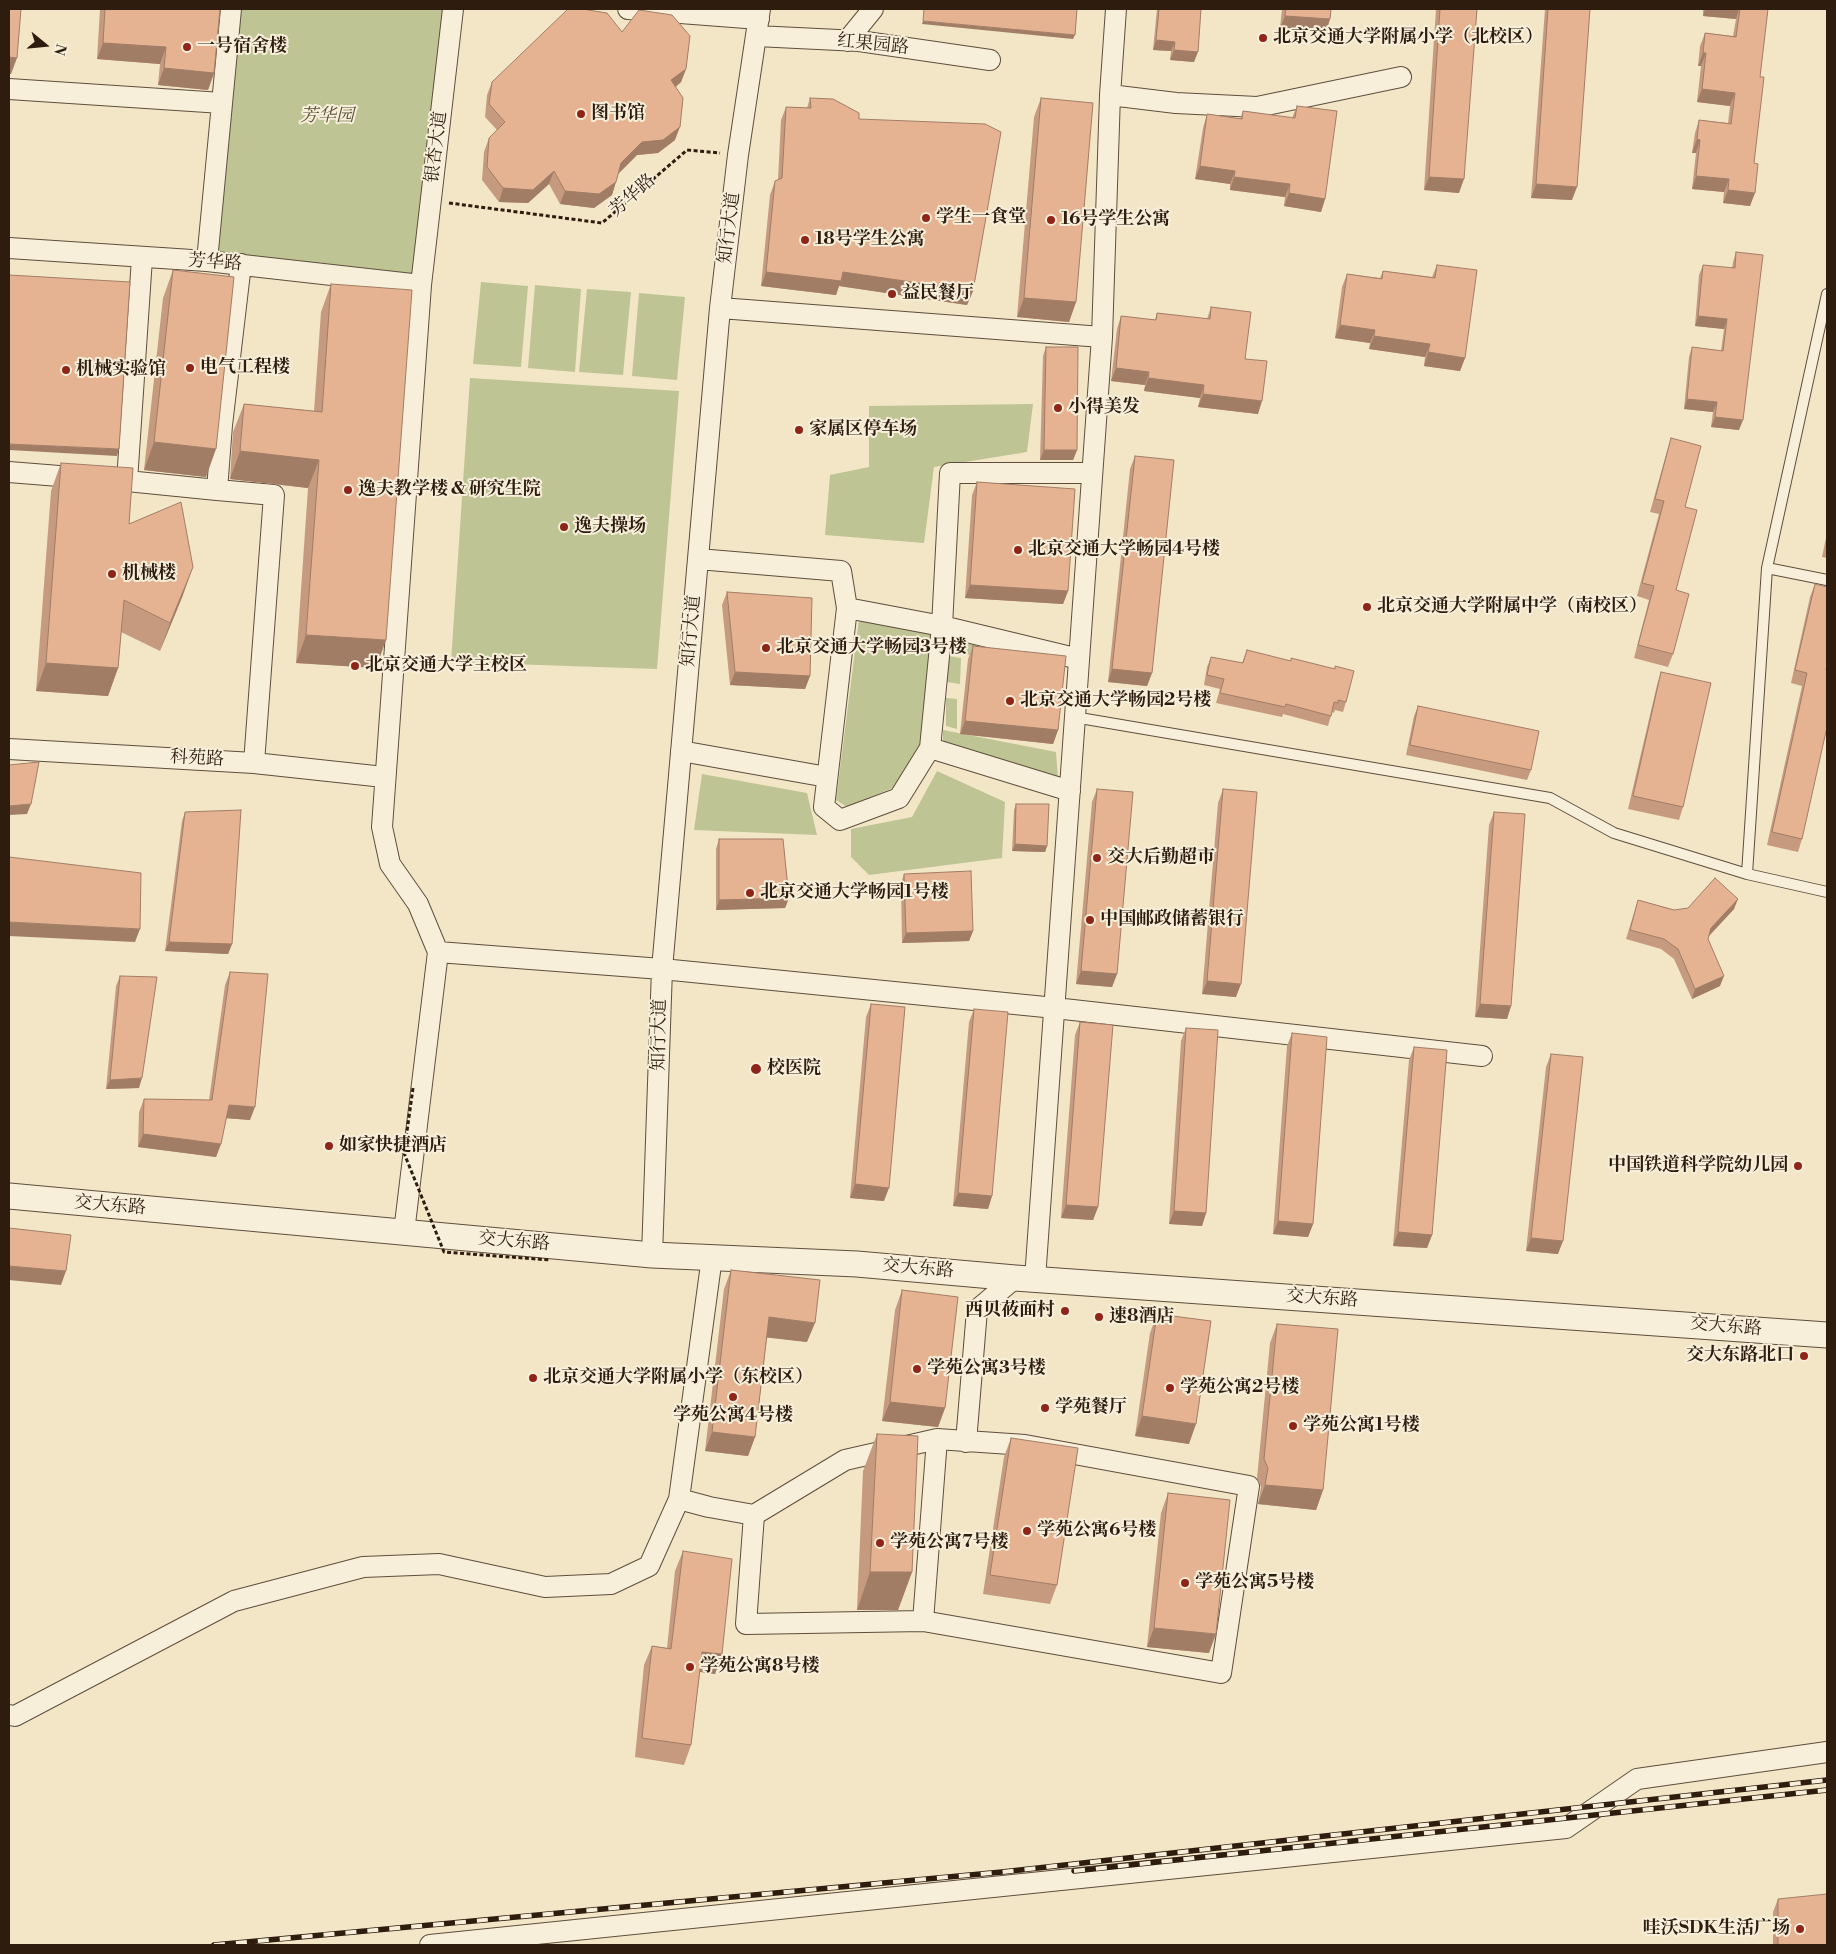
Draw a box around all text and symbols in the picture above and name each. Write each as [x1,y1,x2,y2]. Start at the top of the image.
north arrow [20,20,70,70]
place label: 北京交通大学附属小学（北校区） [1273,27,1543,49]
street label: 红果园路 [836,30,910,60]
marker: 北京交通大学附属小学（北校区） [1257,32,1269,44]
place label: 一号宿舍楼 [197,36,287,58]
text: N [49,41,70,57]
marker: 一号宿舍楼 [181,41,193,53]
place label: 图书馆 [591,103,645,125]
park label: 芳华园 [300,106,354,128]
marker: 图书馆 [575,108,587,120]
street label: 银杏大道 [422,110,452,184]
street label: 芳华路 [606,170,660,222]
street label: 知行大道 [715,191,745,265]
place label: 学生一食堂 [936,207,1026,229]
place label: 16号学生公寓 [1061,209,1170,231]
marker: 学生一食堂 [920,212,932,224]
marker: 16号学生公寓 [1045,214,1057,226]
place label: 18号学生公寓 [815,229,925,251]
marker: 18号学生公寓 [799,234,811,246]
street label: 芳华路 [187,250,243,276]
place label: 益民餐厅 [902,283,974,305]
marker: 益民餐厅 [886,288,898,300]
place label: 电气工程楼 [200,357,290,379]
place label: 机械实验馆 [76,359,166,381]
marker: 电气工程楼 [184,362,196,374]
marker: 机械实验馆 [60,364,72,376]
place label: 小得美发 [1068,397,1140,419]
marker: 小得美发 [1052,402,1064,414]
place label: 家属区停车场 [809,419,917,441]
marker: 家属区停车场 [793,424,805,436]
place label: 逸夫教学楼 & 研究生院 [358,479,541,501]
marker: 逸夫教学楼 & 研究生院 [342,484,354,496]
place label: 逸夫操场 [574,516,646,538]
marker: 逸夫操场 [558,521,570,533]
place label: 北京交通大学畅园4号楼 [1028,539,1220,561]
marker: 北京交通大学畅园4号楼 [1012,544,1024,556]
place label: 机械楼 [122,563,176,585]
marker: 机械楼 [106,568,118,580]
street label: 知行大道 [678,594,706,668]
place label: 北京交通大学附属中学（南校区） [1377,596,1647,618]
marker: 北京交通大学附属中学（南校区） [1361,601,1373,613]
place label: 北京交通大学畅园3号楼 [776,637,967,659]
marker: 北京交通大学畅园3号楼 [760,642,772,654]
place label: 北京交通大学主校区 [365,655,527,677]
marker: 北京交通大学主校区 [349,660,361,672]
place label: 北京交通大学畅园2号楼 [1020,690,1211,712]
marker: 北京交通大学畅园2号楼 [1004,695,1016,707]
street label: 科苑路 [169,747,225,771]
place label: 交大后勤超市 [1107,847,1215,869]
marker: 交大后勤超市 [1091,852,1103,864]
place label: 北京交通大学畅园1号楼 [760,882,949,904]
marker: 北京交通大学畅园1号楼 [744,887,756,899]
place label: 中国邮政储蓄银行 [1100,909,1244,931]
marker: 中国邮政储蓄银行 [1084,914,1096,926]
street label: 知行大道 [649,999,671,1071]
place label: 校医院 [767,1058,821,1080]
marker: 校医院 [749,1062,763,1076]
place label: 如家快捷酒店 [339,1135,447,1157]
marker: 如家快捷酒店 [323,1140,335,1152]
place label: 中国铁道科学院幼儿园 [1608,1155,1788,1177]
marker: 中国铁道科学院幼儿园 [1792,1160,1804,1172]
street label: 交大东路 [73,1192,147,1220]
street label: 交大东路 [477,1228,551,1256]
street label: 交大东路 [881,1255,955,1283]
street label: 交大东路 [1285,1286,1359,1312]
place label: 西贝莜面村 [965,1300,1055,1322]
marker: 西贝莜面村 [1059,1305,1071,1317]
place label: 速8酒店 [1109,1306,1174,1328]
marker: 速8酒店 [1093,1311,1105,1323]
street label: 交大东路 [1689,1313,1763,1341]
place label: 交大东路北口 [1686,1345,1794,1367]
marker: 交大东路北口 [1798,1350,1810,1362]
place label: 学苑公寓3号楼 [927,1358,1046,1380]
marker: 学苑公寓3号楼 [911,1363,923,1375]
place label: 北京交通大学附属小学（东校区） [543,1367,813,1389]
marker: 北京交通大学附属小学（东校区） [527,1372,539,1384]
place label: 学苑公寓2号楼 [1180,1377,1299,1399]
marker: 学苑公寓2号楼 [1164,1382,1176,1394]
marker: 学苑公寓4号楼 [727,1391,739,1403]
place label: 学苑餐厅 [1055,1397,1127,1419]
marker: 学苑餐厅 [1039,1402,1051,1414]
place label: 学苑公寓4号楼 [673,1405,793,1427]
place label: 学苑公寓1号楼 [1303,1415,1420,1437]
marker: 学苑公寓1号楼 [1287,1420,1299,1432]
place label: 学苑公寓6号楼 [1037,1520,1156,1542]
marker: 学苑公寓6号楼 [1021,1525,1033,1537]
place label: 学苑公寓7号楼 [890,1532,1009,1554]
marker: 学苑公寓7号楼 [874,1537,886,1549]
place label: 学苑公寓5号楼 [1195,1572,1314,1594]
marker: 学苑公寓5号楼 [1179,1577,1191,1589]
place label: 学苑公寓8号楼 [700,1656,819,1678]
marker: 学苑公寓8号楼 [684,1661,696,1673]
place label: 哇沃SDK生活广场 [1643,1918,1790,1940]
marker: 哇沃SDK生活广场 [1794,1923,1806,1935]

